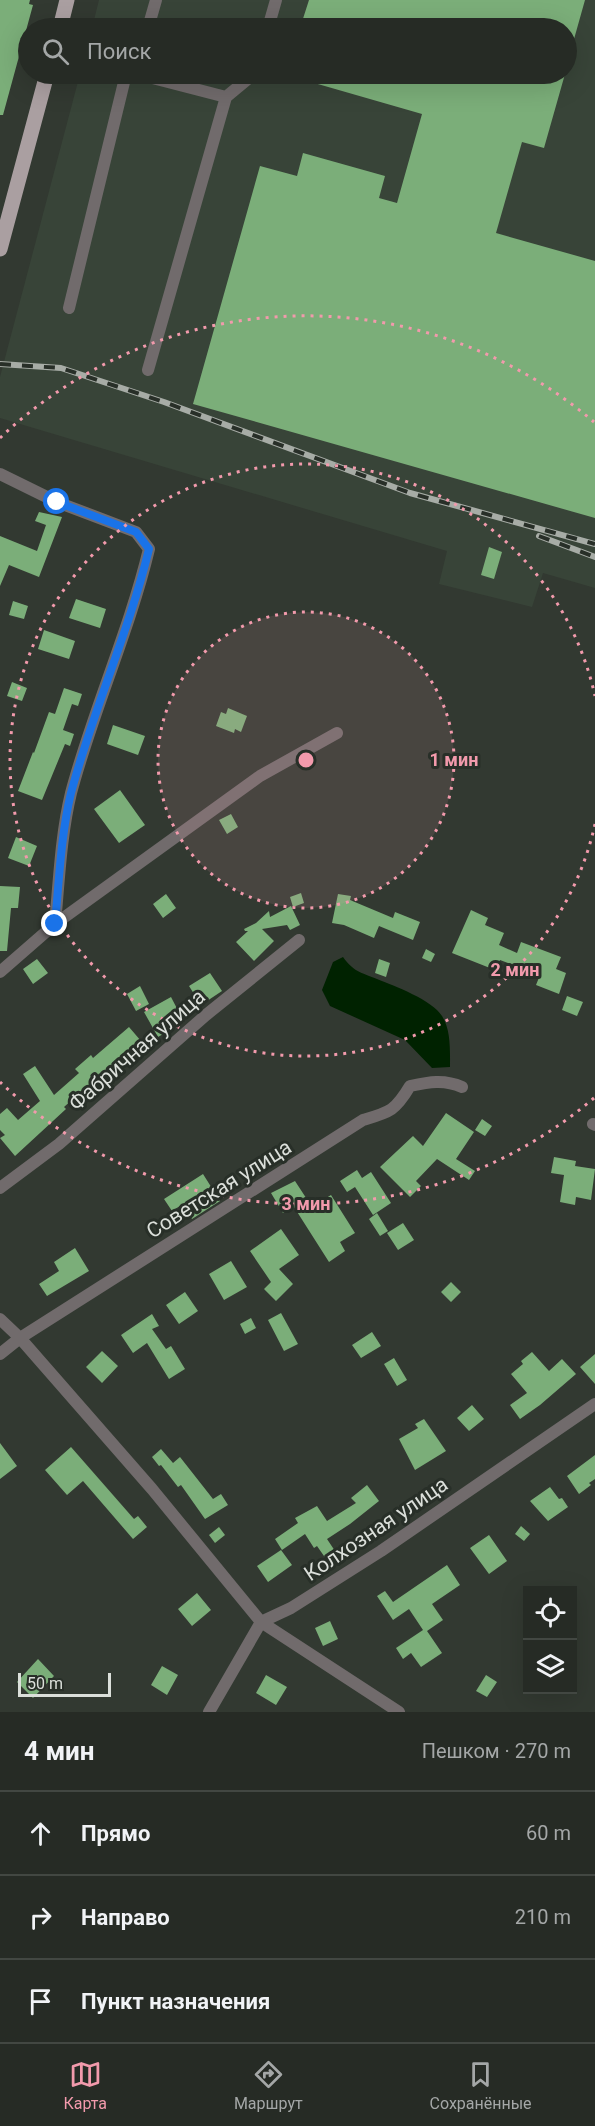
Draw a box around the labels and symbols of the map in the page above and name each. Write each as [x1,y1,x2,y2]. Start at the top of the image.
route start [43,488,69,514]
text: 1 мин [430,749,478,770]
centre of rings [296,750,316,770]
route end [41,910,67,936]
text: 2 мин [491,959,539,980]
street label: Фабричная улица [64,984,210,1116]
street label: Советская улица [142,1135,296,1243]
text: 3 мин [282,1193,330,1214]
street label: Колхозная улица [300,1472,452,1586]
scale bar [18,1670,111,1698]

